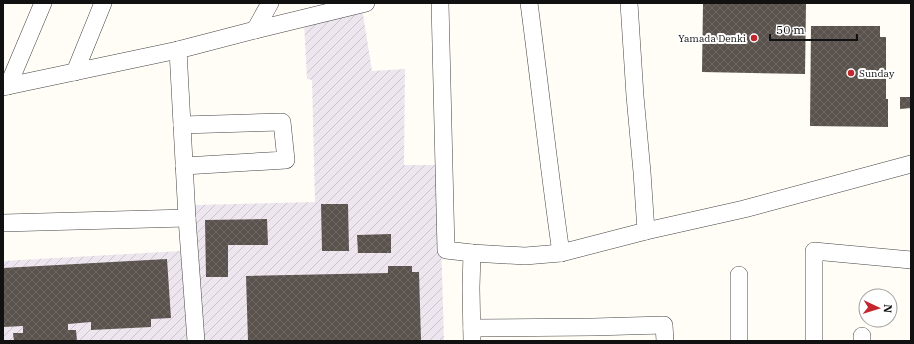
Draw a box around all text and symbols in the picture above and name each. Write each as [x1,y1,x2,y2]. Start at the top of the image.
scale bar [770,16,857,42]
text: 50 m [776,22,805,37]
place label: Yamada Denki [678,32,746,45]
marker: Yamada Denki [749,33,759,43]
place label: Sunday [859,67,895,80]
marker: Sunday [846,68,856,78]
north arrow [858,288,898,328]
text: N [881,304,895,314]

